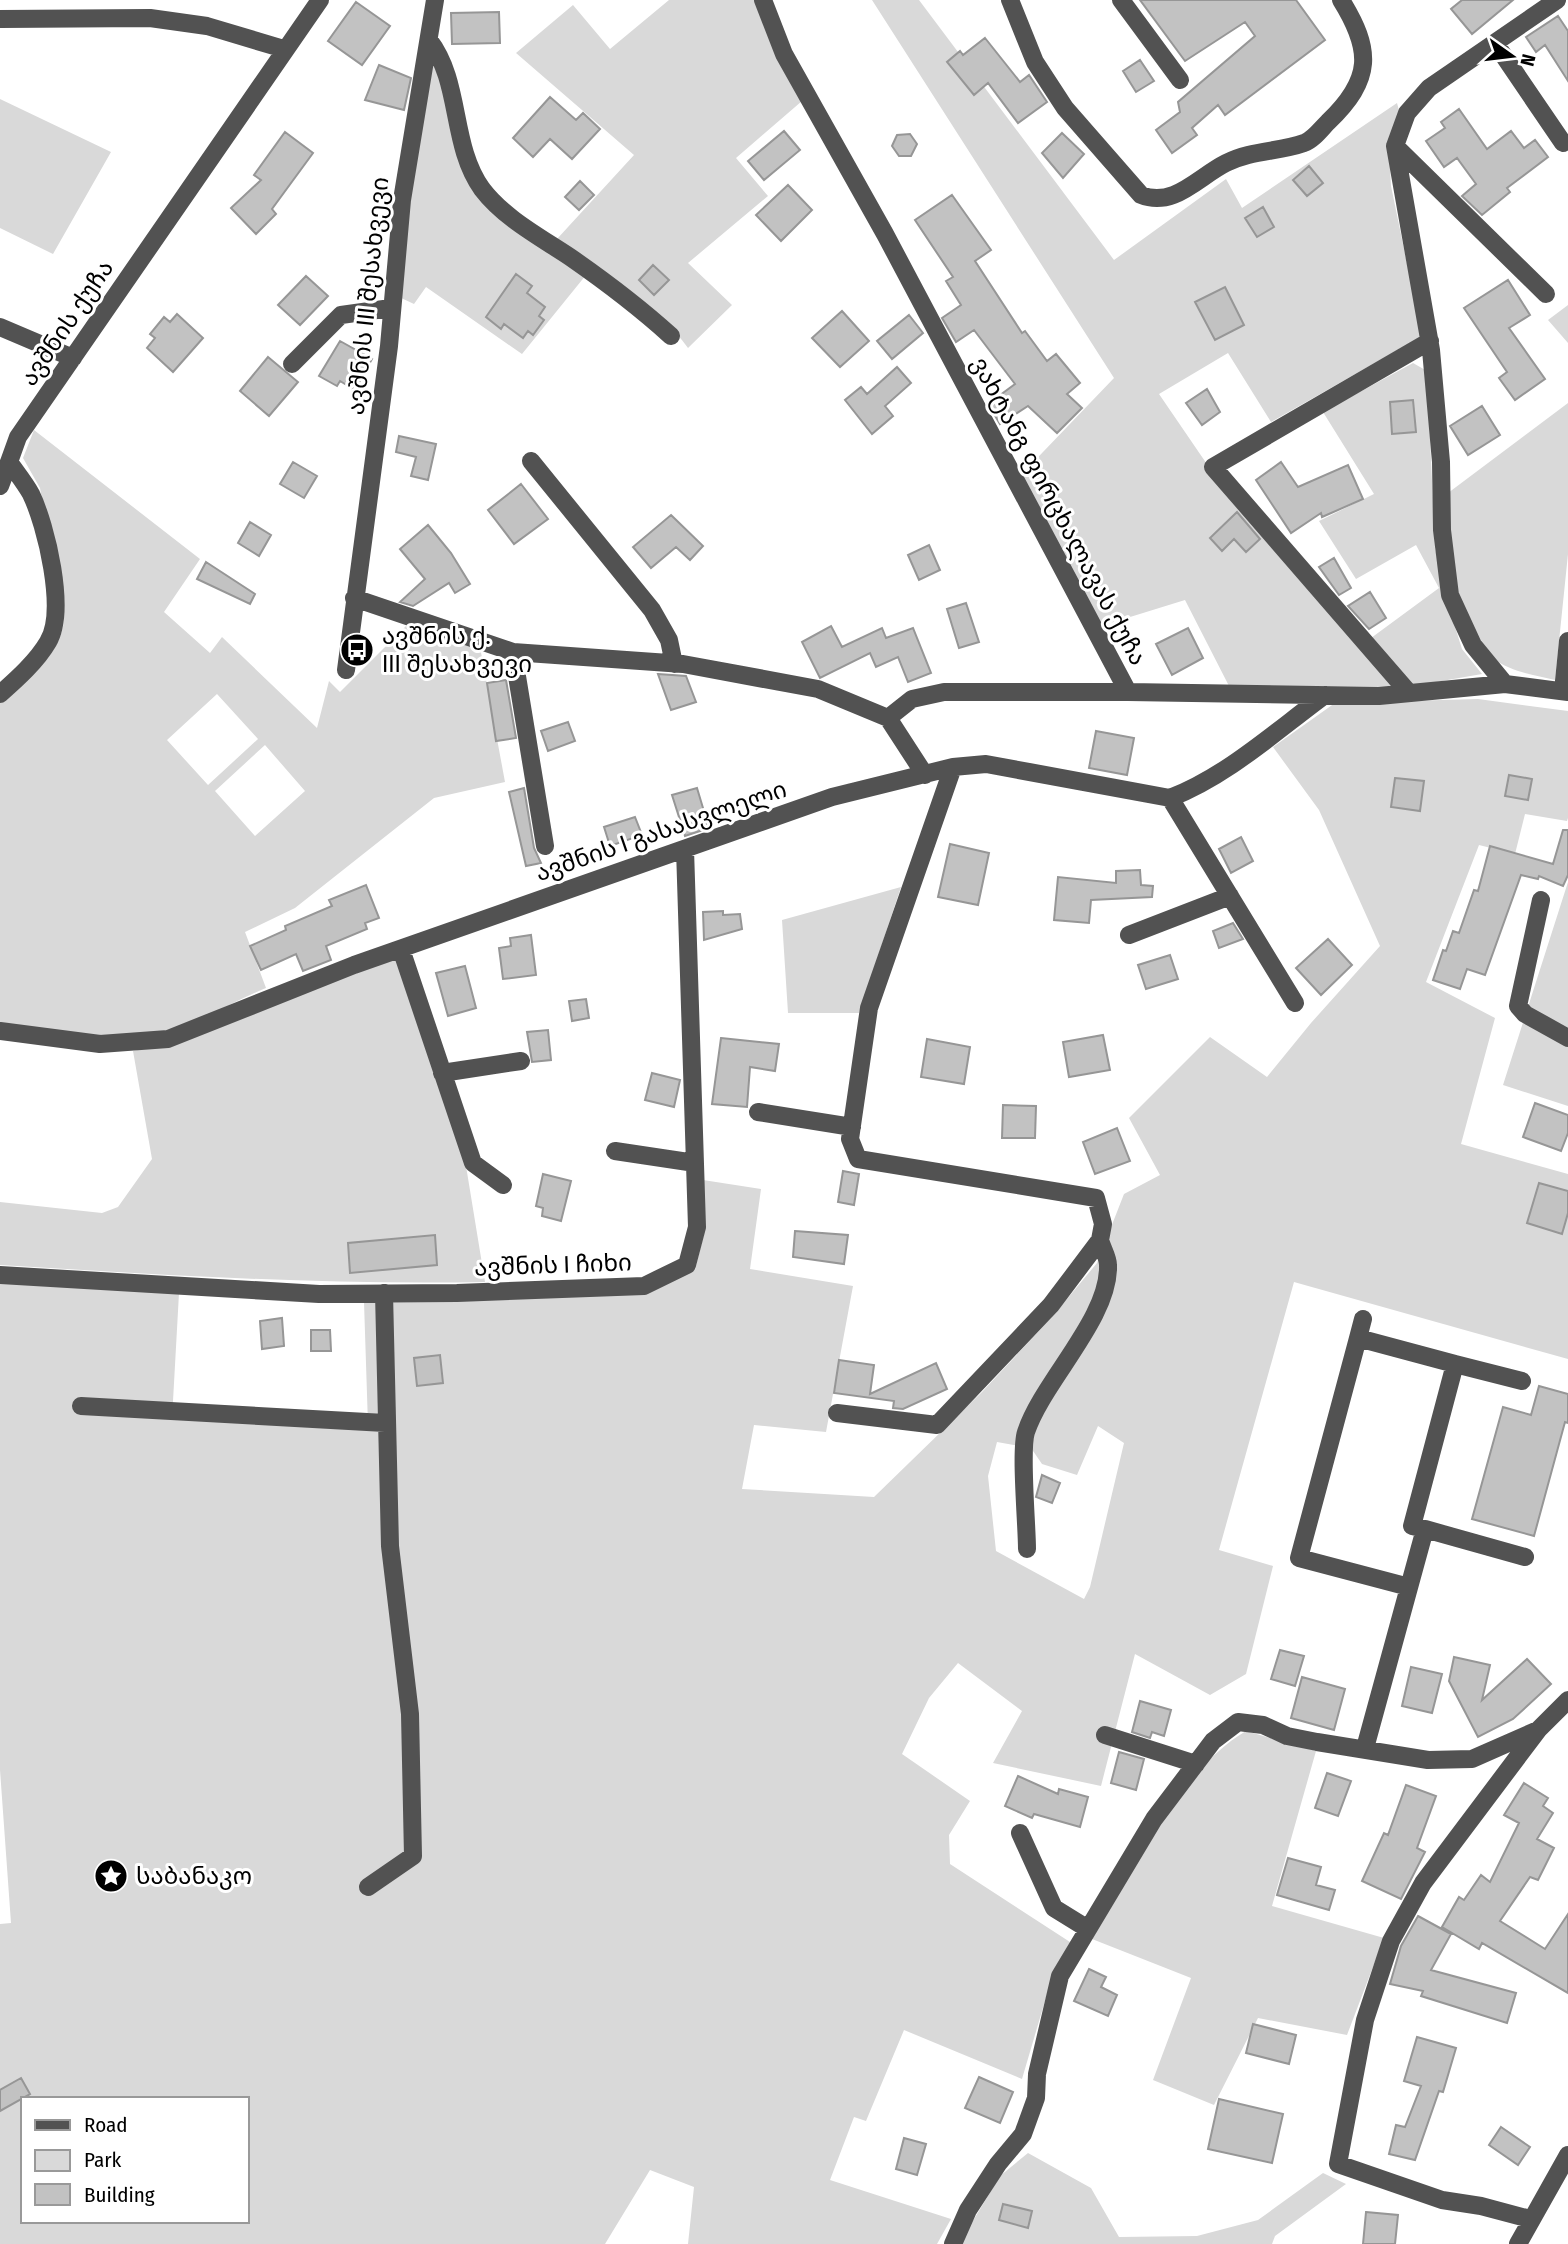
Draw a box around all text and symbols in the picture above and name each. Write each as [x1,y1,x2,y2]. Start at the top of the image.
north arrow [1477,21,1547,91]
text: N [1515,52,1541,68]
street label: ავშნის III შესახვევი [342,176,394,416]
street label: ავშნის ქუჩა [15,255,119,391]
street label: ვახტანგ ფირცხალავას ქუჩა [966,352,1152,670]
place label: ავშნის ქ. III შესახვევი [382,622,532,678]
bus stop icon: ავშნის ქ. III შესახვევი [338,631,376,669]
street label: ავშნის I გასასვლელი [532,775,790,887]
street label: ავშნის I ჩიხი [474,1248,632,1282]
place icon: საბანაკო [92,1857,130,1895]
place label: საბანაკო [136,1862,252,1890]
legend [21,2097,248,2223]
text: Road [84,2112,128,2138]
text: Park [84,2147,122,2173]
text: Building [84,2182,155,2208]

